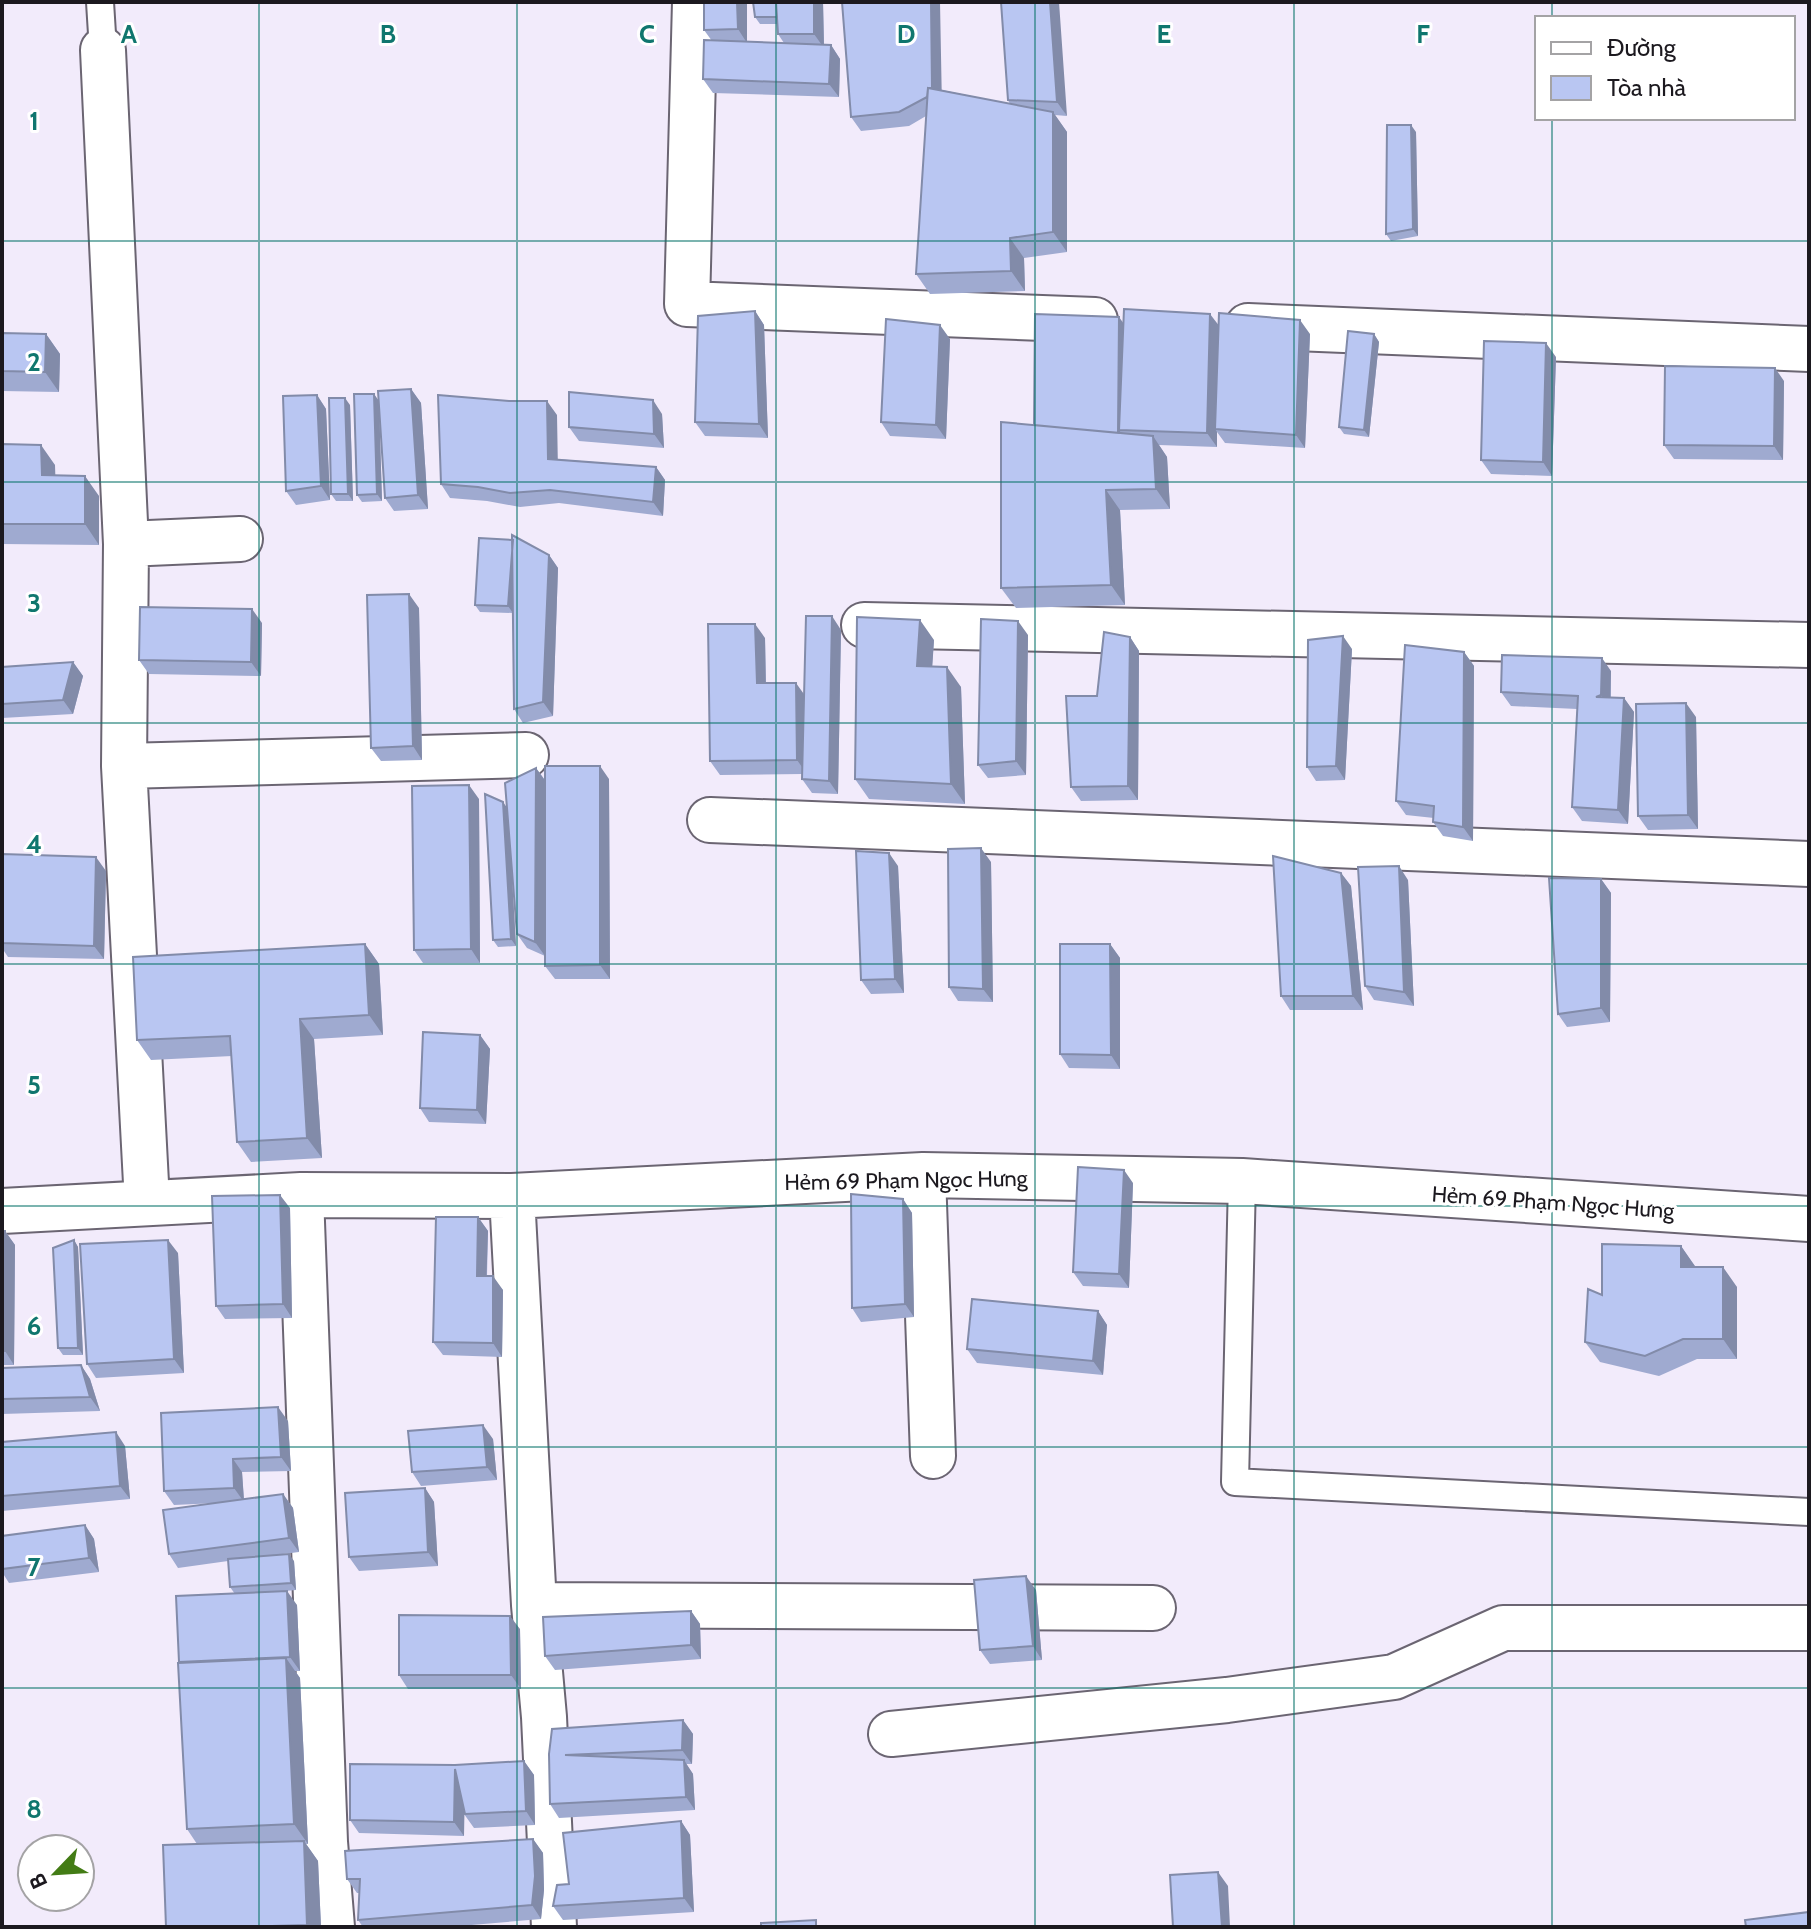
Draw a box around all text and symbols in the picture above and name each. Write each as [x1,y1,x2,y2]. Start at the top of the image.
legend [1535,16,1795,120]
text: A [121,18,138,50]
text: B [380,18,396,50]
text: C [639,18,655,50]
text: D [897,18,915,50]
text: E [1157,18,1171,50]
text: F [1416,18,1430,50]
text: Đường [1607,33,1677,62]
text: Tòa nhà [1607,73,1686,102]
text: 1 [29,105,39,137]
text: 2 [27,346,41,378]
text: 3 [27,587,41,619]
text: 4 [26,828,42,860]
text: 5 [27,1069,41,1101]
street label: Hẻm 69 Phạm Ngọc Hưng [784,1165,1029,1196]
street label: Hẻm 69 Phạm Ngọc Hưng [1431,1181,1676,1225]
text: 6 [27,1310,41,1342]
text: 7 [27,1551,41,1583]
text: 8 [26,1793,42,1825]
north arrow [16,1833,96,1913]
text: B [23,1869,53,1893]

